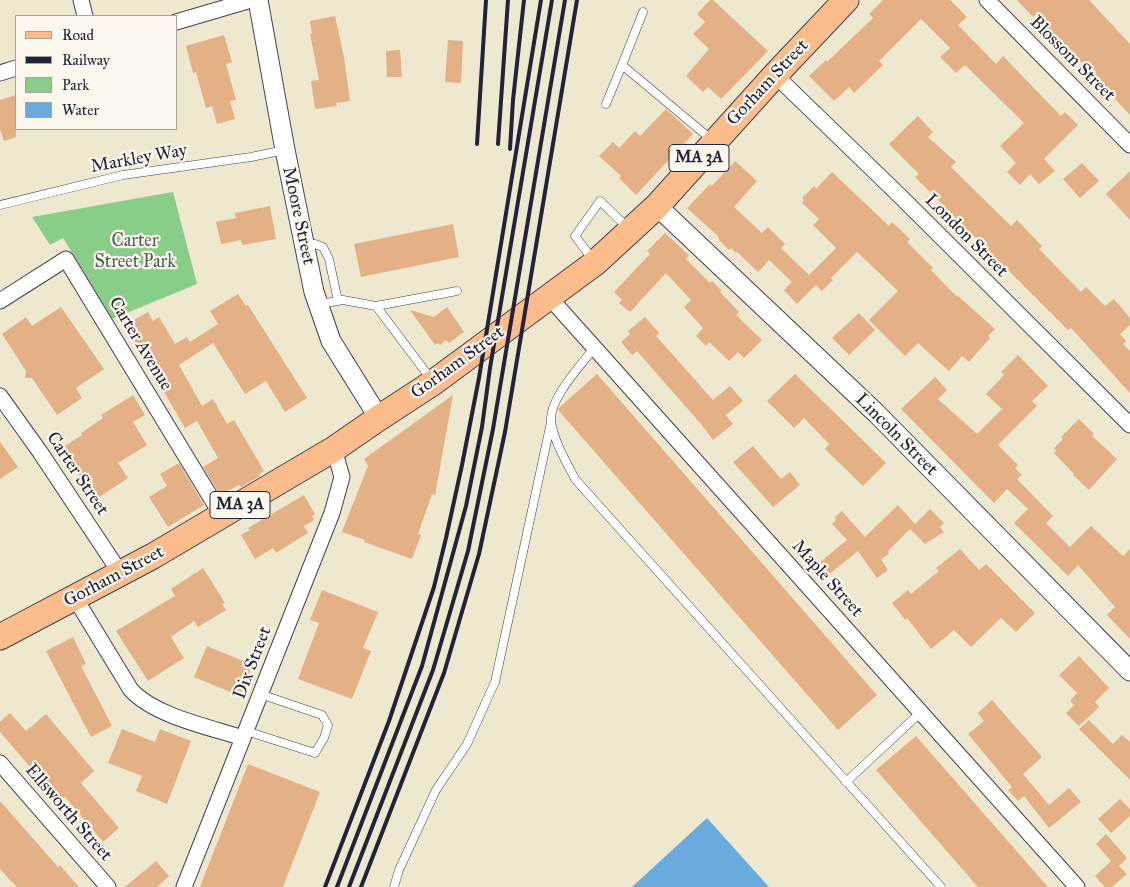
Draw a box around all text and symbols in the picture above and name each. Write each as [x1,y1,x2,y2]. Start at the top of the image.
street label: Blossom Street [1025,12,1119,106]
legend [15,15,178,130]
text: Road [62,26,94,44]
street label: Gorham Street [723,35,813,131]
text: Railway [62,51,110,69]
text: Park [62,76,89,94]
text: Water [62,101,99,119]
street label: Markley Way [89,140,189,178]
road number: MA 3A [669,144,729,172]
street label: Moore Street [277,165,319,267]
street label: London Street [920,190,1012,282]
park label: Carter Street Park [94,231,176,274]
street label: Carter Avenue [104,293,176,395]
street label: Gorham Street [407,322,509,404]
street label: Lincoln Street [850,389,942,481]
street label: Carter Street [41,428,113,520]
road number: MA 3A [210,492,270,518]
street label: Maple Street [787,536,867,622]
street label: Gorham Street [60,542,168,612]
street label: Dix Street [229,624,277,702]
street label: Ellsworth Street [20,760,116,866]

